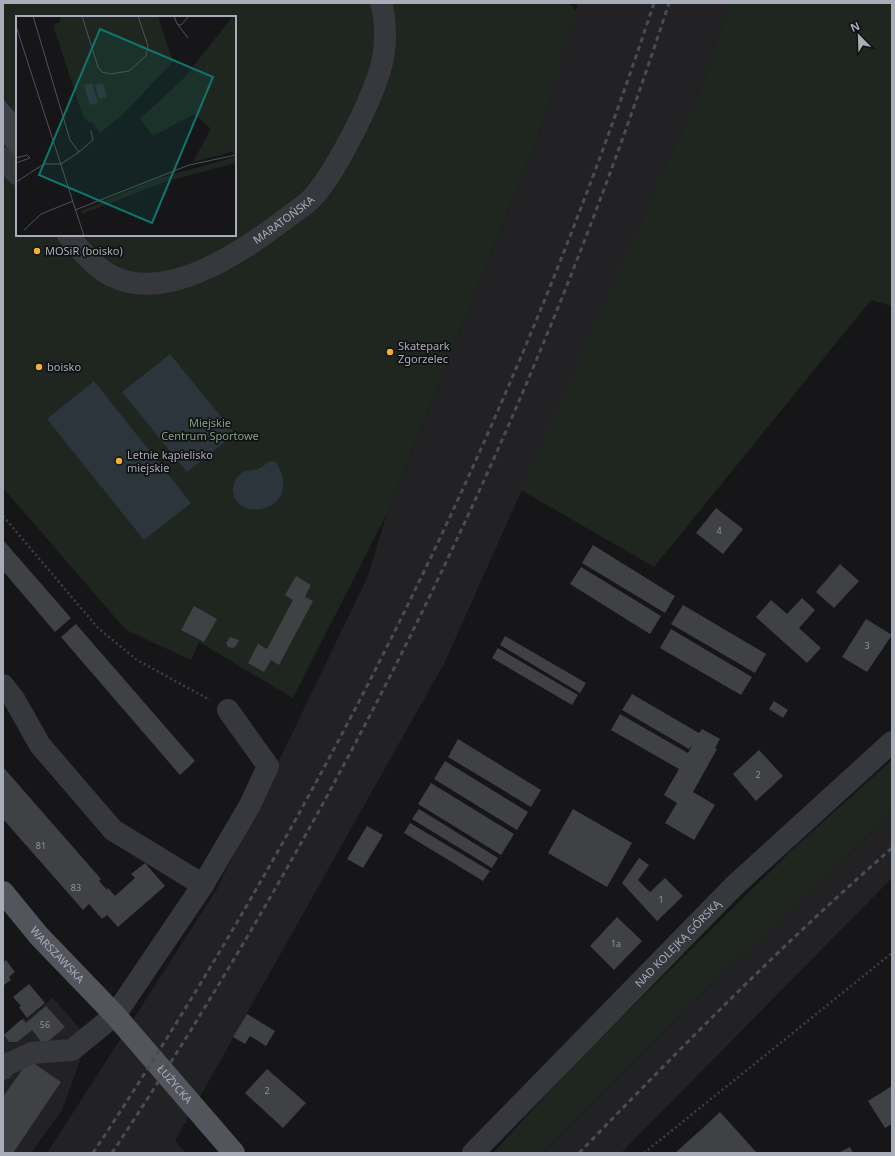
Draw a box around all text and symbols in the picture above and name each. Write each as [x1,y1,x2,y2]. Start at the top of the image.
inset map [16,16,236,236]
north arrow [839,16,879,56]
text: N [848,18,862,35]
street label: MARATOŃSKA [250,191,318,247]
place label: MOSiR (boisko) [45,243,123,258]
marker: MOSiR (boisko) [32,246,42,256]
place label: Skatepark Zgorzelec [398,338,450,366]
marker: Skatepark Zgorzelec [385,347,395,357]
place label: boisko [47,359,81,374]
marker: boisko [34,362,44,372]
park label: Miejskie Centrum Sportowe [161,415,259,443]
place label: Letnie kąpielisko miejskie [127,447,213,475]
marker: Letnie kąpielisko miejskie [114,456,124,466]
house number: 4 [716,524,722,537]
house number: 3 [864,639,870,652]
house number: 2 [755,768,761,781]
house number: 81 [36,839,46,852]
house number: 83 [71,881,81,894]
house number: 1 [658,893,664,906]
street label: NAD KOLEJKĄ GÓRSKĄ [631,895,724,990]
street label: WARSZAWSKA [27,923,89,987]
house number: 1a [611,937,621,950]
house number: 56 [40,1018,50,1031]
street label: ŁUŻYCKA [154,1061,197,1107]
house number: 2 [264,1084,270,1097]

